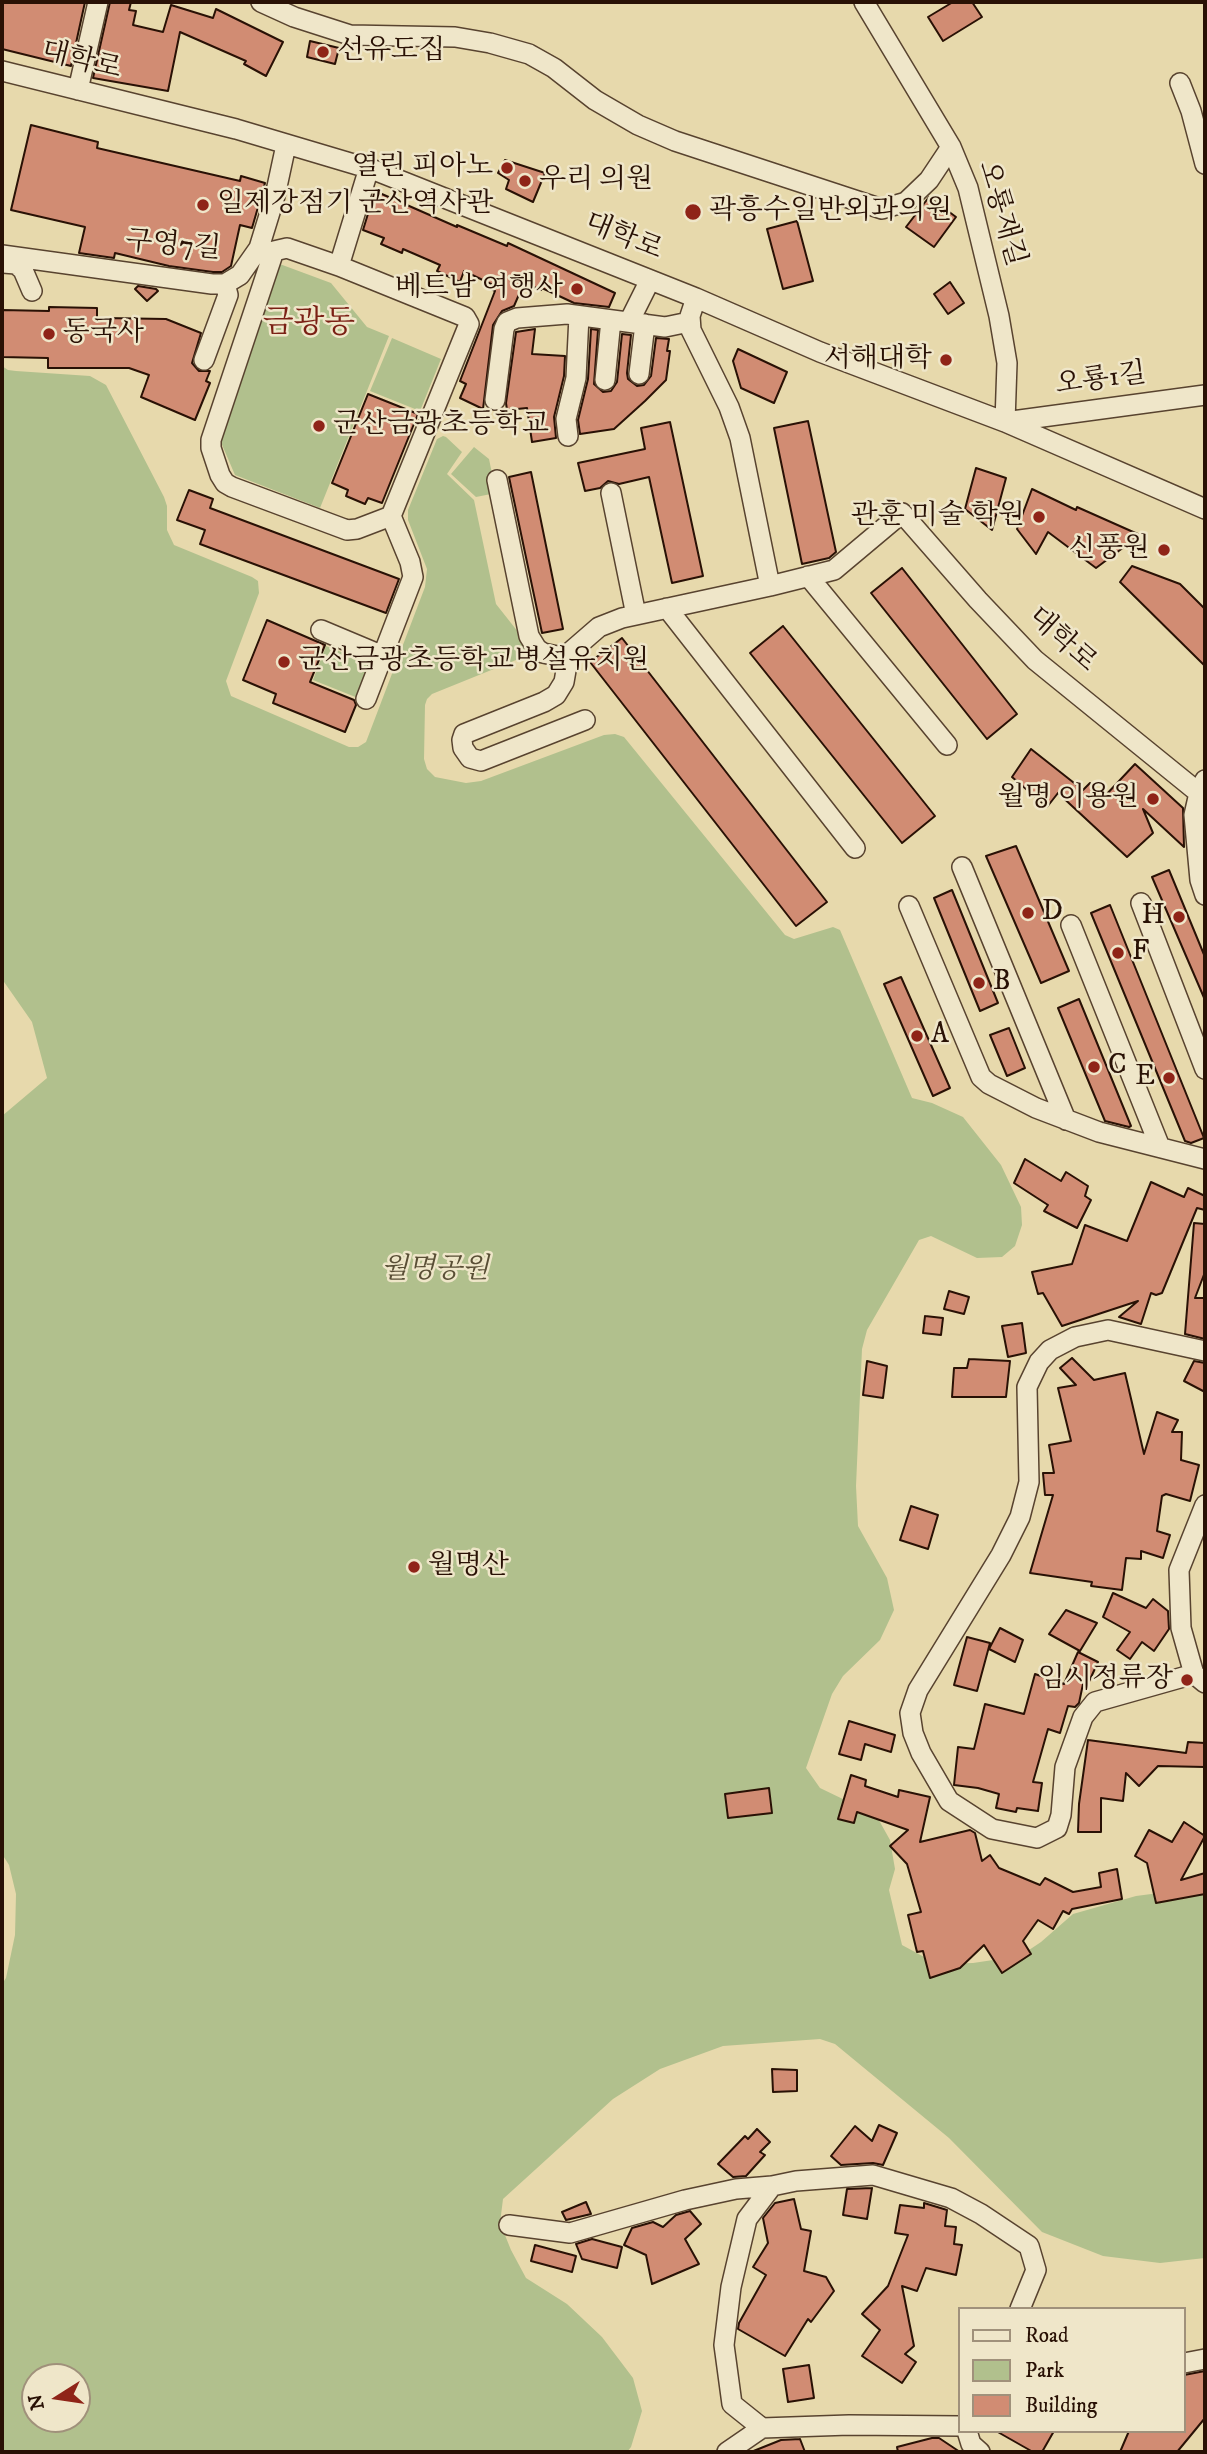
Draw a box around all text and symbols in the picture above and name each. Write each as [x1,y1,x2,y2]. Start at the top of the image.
place label: 선유도집 [337,35,445,69]
street label: 대학로 [38,36,124,88]
marker: 선유도집 [315,44,331,60]
place label: 열린 피아노 [352,151,493,185]
street label: 오룡재길 [969,157,1031,271]
marker: 열린 피아노 [499,160,515,176]
place label: 우리 의원 [539,164,653,198]
marker: 우리 의원 [517,173,533,189]
place label: 일제강점기 군산역사관 [217,188,493,222]
place label: 곽흥수일반외과의원 [709,195,952,229]
marker: 일제강점기 군산역사관 [195,197,211,213]
marker: 곽흥수일반외과의원 [683,202,703,222]
street label: 대학로 [579,207,667,269]
street label: 구영7길 [124,226,222,268]
place label: 베트남 여행사 [395,272,563,306]
marker: 베트남 여행사 [569,281,585,297]
district label: 금광동 [263,306,355,344]
place label: 동국사 [63,317,144,351]
marker: 동국사 [41,326,57,342]
place label: 서해대학 [824,343,932,377]
marker: 서해대학 [938,352,954,368]
street label: 오룡1길 [1053,358,1149,404]
place label: 군산금광초등학교 [333,409,549,443]
marker: 군산금광초등학교 [311,418,327,434]
place label: 관훈 미술 학원 [851,500,1025,534]
marker: 관훈 미술 학원 [1031,509,1047,525]
place label: 신풍원 [1069,533,1150,567]
marker: 신풍원 [1156,542,1172,558]
street label: 대학로 [1020,601,1102,681]
place label: 군산금광초등학교병설유치원 [298,645,650,679]
marker: 군산금광초등학교병설유치원 [276,654,292,670]
place label: 월명 이용원 [998,782,1139,816]
marker: 월명 이용원 [1145,791,1161,807]
place label: D [1042,896,1063,930]
place label: H [1141,900,1165,934]
marker: D [1020,905,1036,921]
marker: H [1171,909,1187,925]
place label: F [1132,936,1149,970]
marker: F [1110,945,1126,961]
place label: B [993,966,1011,1000]
marker: B [971,975,987,991]
place label: A [931,1019,949,1053]
marker: A [909,1028,925,1044]
place label: C [1108,1050,1127,1084]
marker: C [1086,1059,1102,1075]
place label: E [1135,1061,1155,1095]
marker: E [1161,1070,1177,1086]
park label: 월명공원 [381,1254,489,1288]
place label: 월명산 [428,1550,509,1584]
marker: 월명산 [406,1559,422,1575]
place label: 임시정류장 [1038,1663,1173,1697]
marker: 임시정류장 [1179,1672,1195,1688]
legend [958,2307,1186,2433]
text: Road [1025,2323,1069,2349]
text: Park [1025,2358,1064,2384]
north arrow [21,2363,91,2433]
text: N [24,2392,50,2412]
text: Building [1025,2393,1097,2419]

